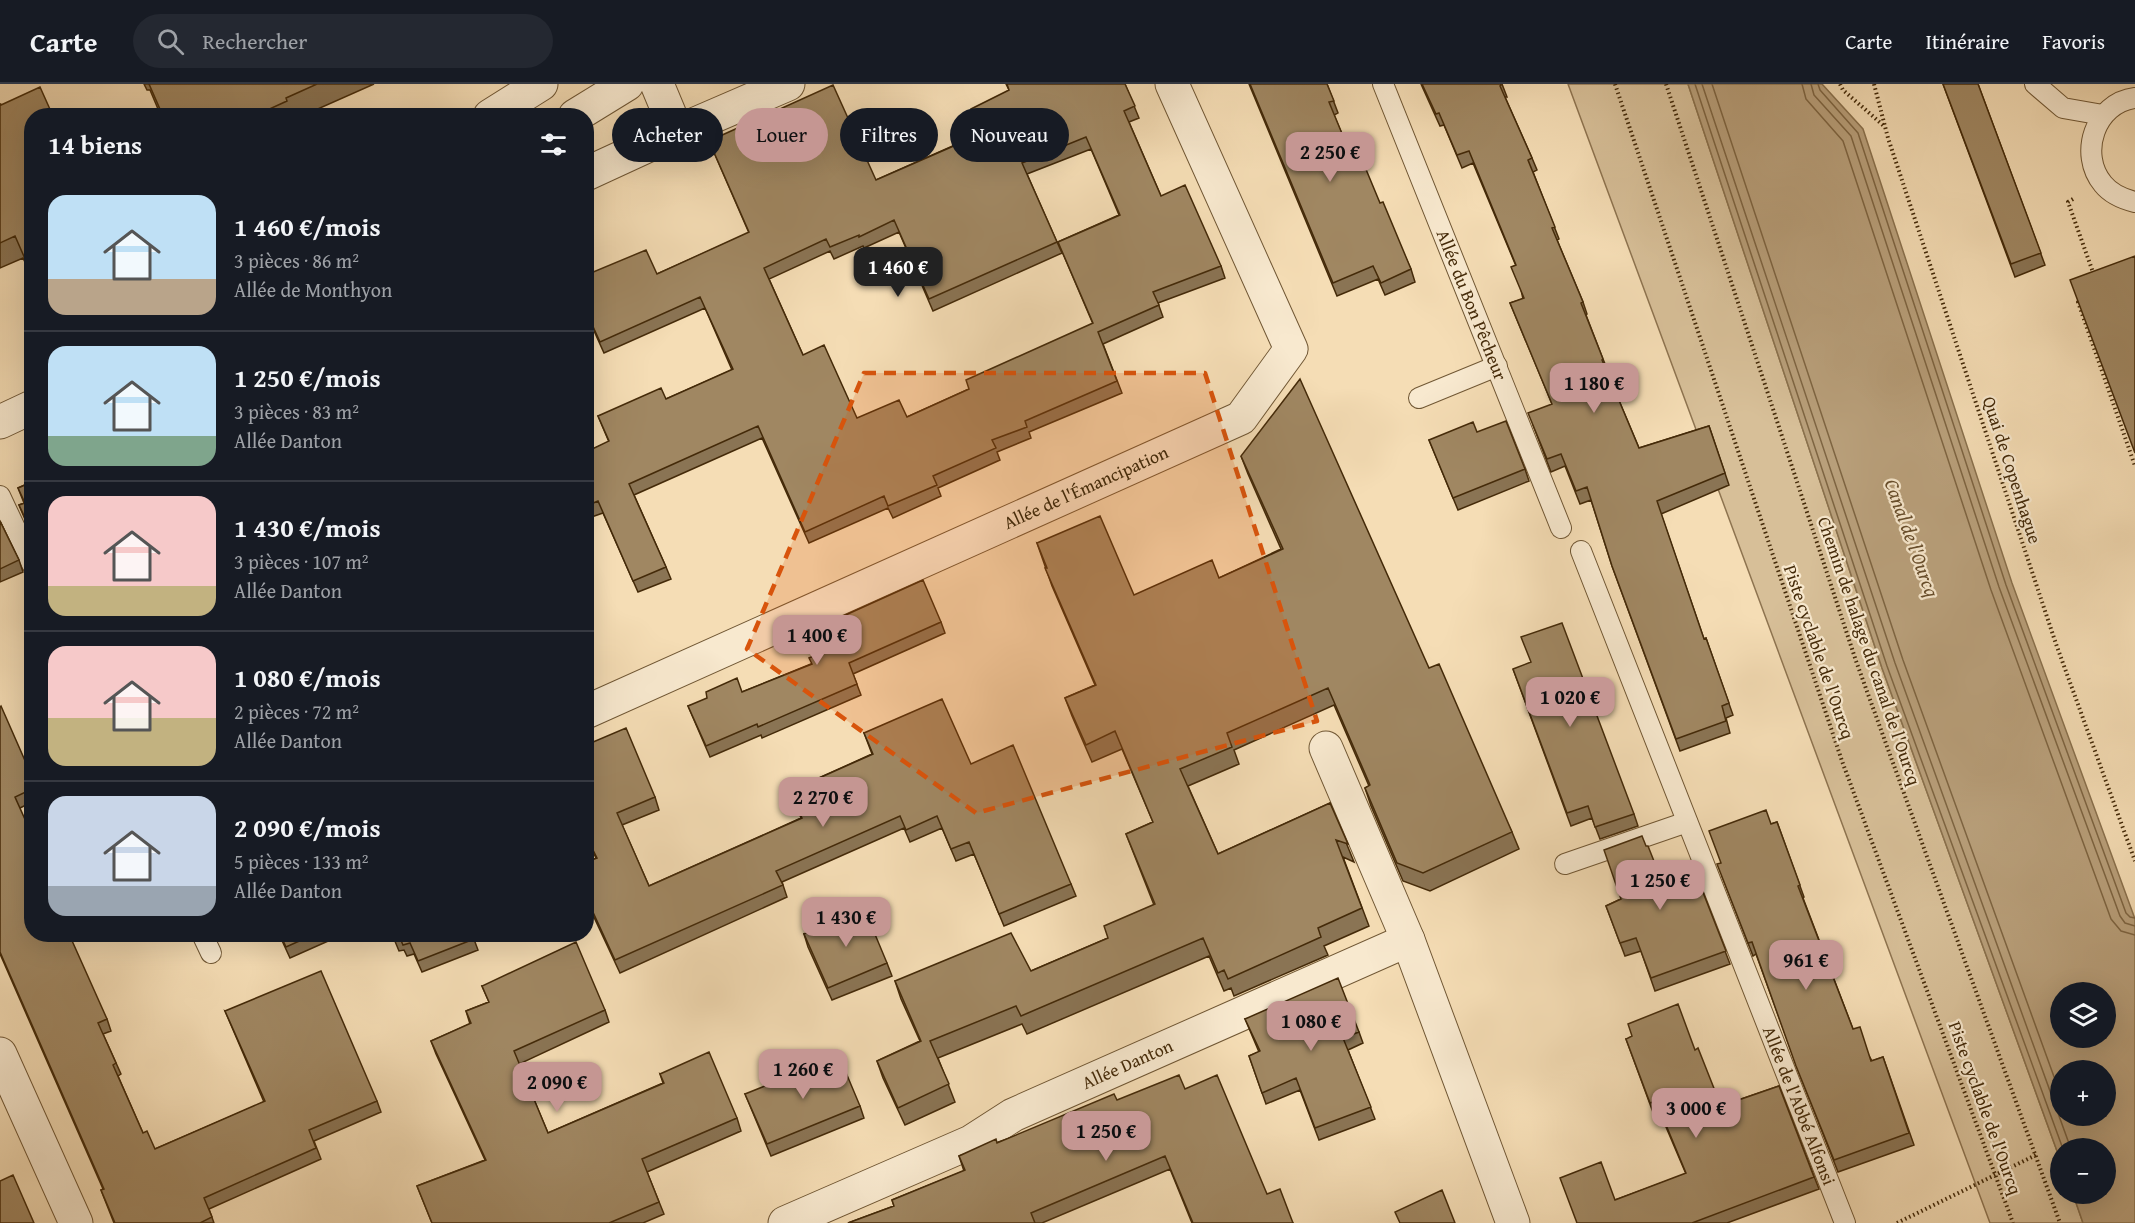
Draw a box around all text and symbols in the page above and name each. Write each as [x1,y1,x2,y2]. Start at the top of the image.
search box [133,14,553,68]
text: Carte [30,21,97,62]
icon: search [154,25,187,58]
text: Rechercher [202,25,307,57]
text: Carte [1845,26,1892,57]
text: Itinéraire [1925,26,2009,57]
text: Favoris [2042,26,2105,57]
chip: Acheter [612,108,723,162]
chip: Louer [735,108,828,162]
chip: Filtres [840,108,938,162]
chip: Nouveau [950,108,1069,162]
text: 14 biens [48,125,142,164]
icon: filters [537,128,570,161]
pin: 2 250 € [1275,132,1385,183]
text: 2 250 € [1300,137,1360,166]
text: 1 460 €/mois [234,207,381,246]
icon: home [96,219,168,291]
street label: Allée du Bon Pêcheur [1430,225,1515,385]
text: 3 pièces · 86 m² [234,246,359,275]
pin: 1 460 € [843,247,953,298]
text: 1 460 € [868,252,928,281]
text: Allée de Monthyon [234,275,392,304]
text: 1 250 €/mois [234,358,381,397]
pin: 1 180 € [1539,363,1649,414]
text: 1 180 € [1564,368,1624,397]
icon: home [96,370,168,442]
street label: Quai de Copenhague [1976,393,2049,547]
text: 3 pièces · 83 m² [234,397,359,426]
text: Allée Danton [234,426,342,455]
street label: Allée de l'Émancipation [999,438,1173,536]
water label: Canal de l'Ourcq [1878,475,1947,601]
text: 1 430 €/mois [234,508,381,547]
street label: Chemin de halage du canal de l'Ourcq [1811,513,1928,789]
icon: home [96,520,168,592]
text: 3 pièces · 107 m² [234,547,369,576]
street label: Piste cyclable de l'Ourcq [1777,561,1862,743]
text: Allée Danton [234,576,342,605]
pin: 1 400 € [762,615,872,666]
text: 1 400 € [787,620,847,649]
text: 1 080 €/mois [234,658,381,697]
icon: home [96,670,168,742]
pin: 1 020 € [1515,677,1625,728]
text: 1 020 € [1540,682,1600,711]
text: 2 pièces · 72 m² [234,697,359,726]
text: Allée Danton [234,726,342,755]
pin: 2 270 € [768,777,878,828]
text: 2 270 € [793,782,853,811]
text: 2 090 €/mois [234,808,381,847]
icon: home [96,820,168,892]
text: 5 pièces · 133 m² [234,847,369,876]
pin: 1 250 € [1605,860,1715,911]
text: 1 250 € [1630,865,1690,894]
text: Allée Danton [234,876,342,905]
pin: 1 430 € [791,897,901,948]
text: 1 430 € [816,902,876,931]
pin: 961 € [1764,940,1848,991]
text: 961 € [1783,945,1829,974]
map controls [2050,982,2116,1204]
button: layers [2050,982,2116,1048]
pin: 1 080 € [1256,1001,1366,1052]
text: 1 080 € [1281,1006,1341,1035]
street label: Piste cyclable de l'Ourcq [1942,1017,2030,1199]
street label: Allée de l'Abbé Alfonsi [1756,1022,1843,1189]
street label: Allée Danton [1077,1032,1177,1096]
pin: 1 260 € [748,1049,858,1100]
text: 1 260 € [773,1054,833,1083]
button: + [2050,1060,2116,1126]
pin: 2 090 € [502,1062,612,1113]
text: 2 090 € [527,1067,587,1096]
pin: 3 000 € [1641,1088,1751,1139]
text: 3 000 € [1666,1093,1726,1122]
pin: 1 250 € [1051,1111,1161,1162]
text: 1 250 € [1076,1116,1136,1145]
button: − [2050,1138,2116,1204]

